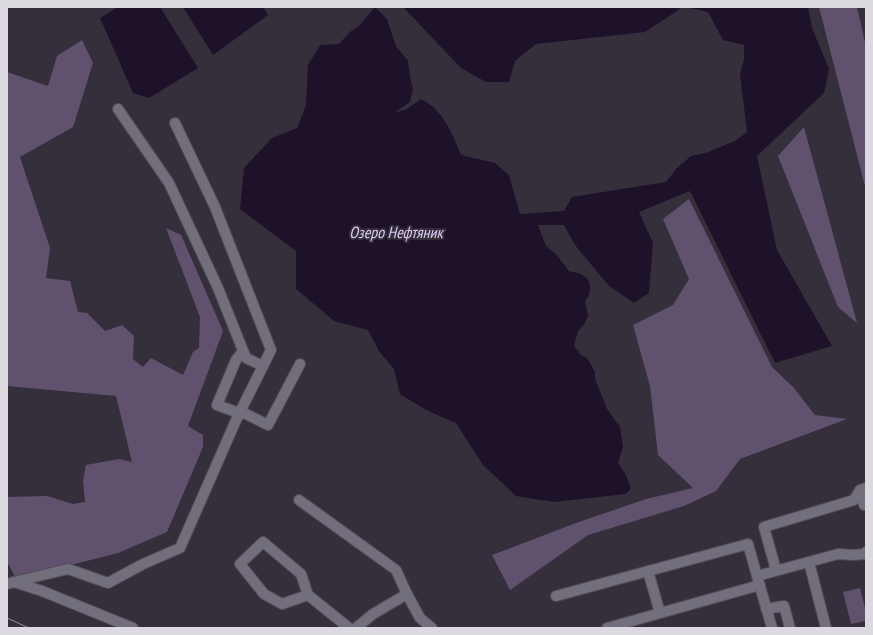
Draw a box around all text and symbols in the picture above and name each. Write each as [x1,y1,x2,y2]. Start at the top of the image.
water label: Озеро Нефтяник [349,222,445,242]

